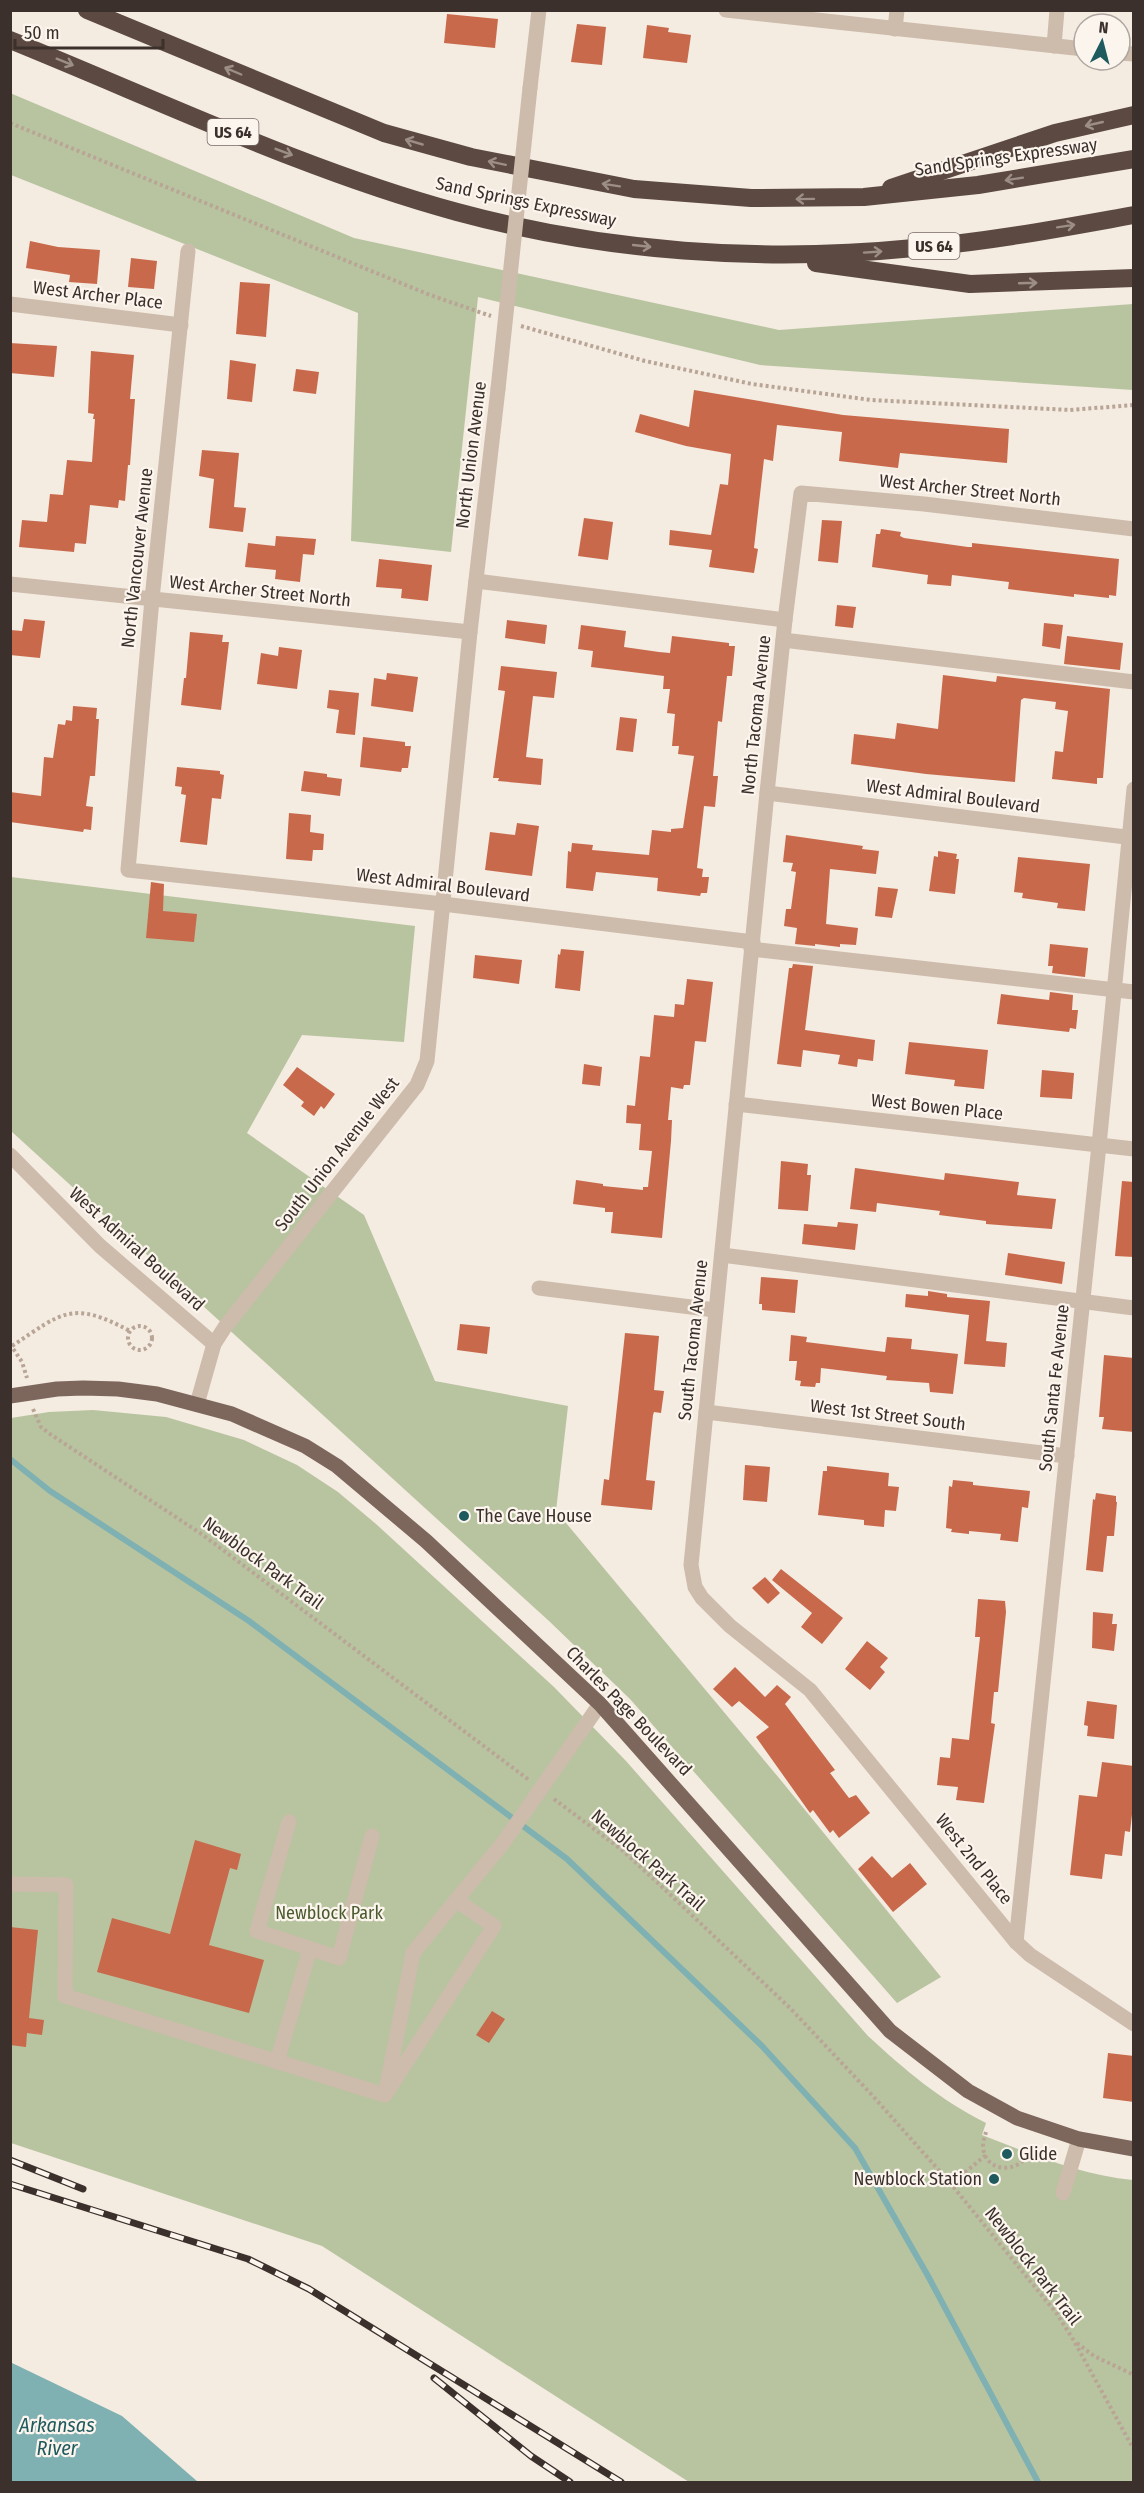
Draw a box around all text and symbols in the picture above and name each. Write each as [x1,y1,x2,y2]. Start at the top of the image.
scale bar [15,12,164,50]
north arrow [1072,12,1132,72]
text: N [1098,18,1109,38]
text: 50 m [24,22,60,44]
one-way arrow [55,57,73,68]
one-way arrow [224,65,242,76]
one-way arrow [1085,118,1104,130]
road number: US 64 [208,119,258,145]
street label: Sand Springs Expressway [913,133,1099,181]
one-way arrow [405,136,424,147]
one-way arrow [274,148,293,159]
one-way arrow [487,157,507,168]
street label: Sand Springs Expressway [434,172,618,232]
one-way arrow [1004,174,1024,185]
one-way arrow [601,180,621,191]
one-way arrow [796,193,816,205]
one-way arrow [1056,221,1076,232]
road number: US 64 [908,233,960,259]
one-way arrow [632,241,652,252]
one-way arrow [863,246,883,257]
street label: West Archer Place [32,276,164,314]
one-way arrow [1018,277,1038,288]
street label: North Union Avenue [451,380,491,530]
street label: North Vancouver Avenue [117,467,157,649]
street label: West Archer Street North [878,470,1062,510]
street label: West Archer Street North [168,571,352,611]
street label: North Tacoma Avenue [737,634,775,796]
street label: West Admiral Boulevard [865,774,1041,818]
street label: West Admiral Boulevard [355,863,531,907]
street label: South Union Avenue West [270,1073,404,1235]
street label: West Bowen Place [870,1089,1004,1125]
street label: West Admiral Boulevard [65,1182,209,1316]
street label: South Tacoma Avenue [674,1258,712,1421]
street label: South Santa Fe Avenue [1034,1303,1074,1473]
street label: West 1st Street South [809,1395,967,1435]
place label: The Cave House [476,1505,592,1527]
marker: The Cave House [457,1509,471,1523]
street label: Newblock Park Trail [199,1512,328,1614]
street label: Charles Page Boulevard [561,1642,697,1780]
street label: Newblock Park Trail [587,1805,710,1916]
street label: West 2nd Place [931,1809,1017,1909]
park label: Newblock Park [275,1902,383,1924]
place label: Glide [1019,2143,1057,2165]
marker: Glide [1000,2147,1014,2161]
place label: Newblock Station [853,2168,982,2190]
marker: Newblock Station [987,2172,1001,2186]
street label: Newblock Park Trail [980,2203,1086,2329]
water label: Arkansas River [18,2413,95,2460]

